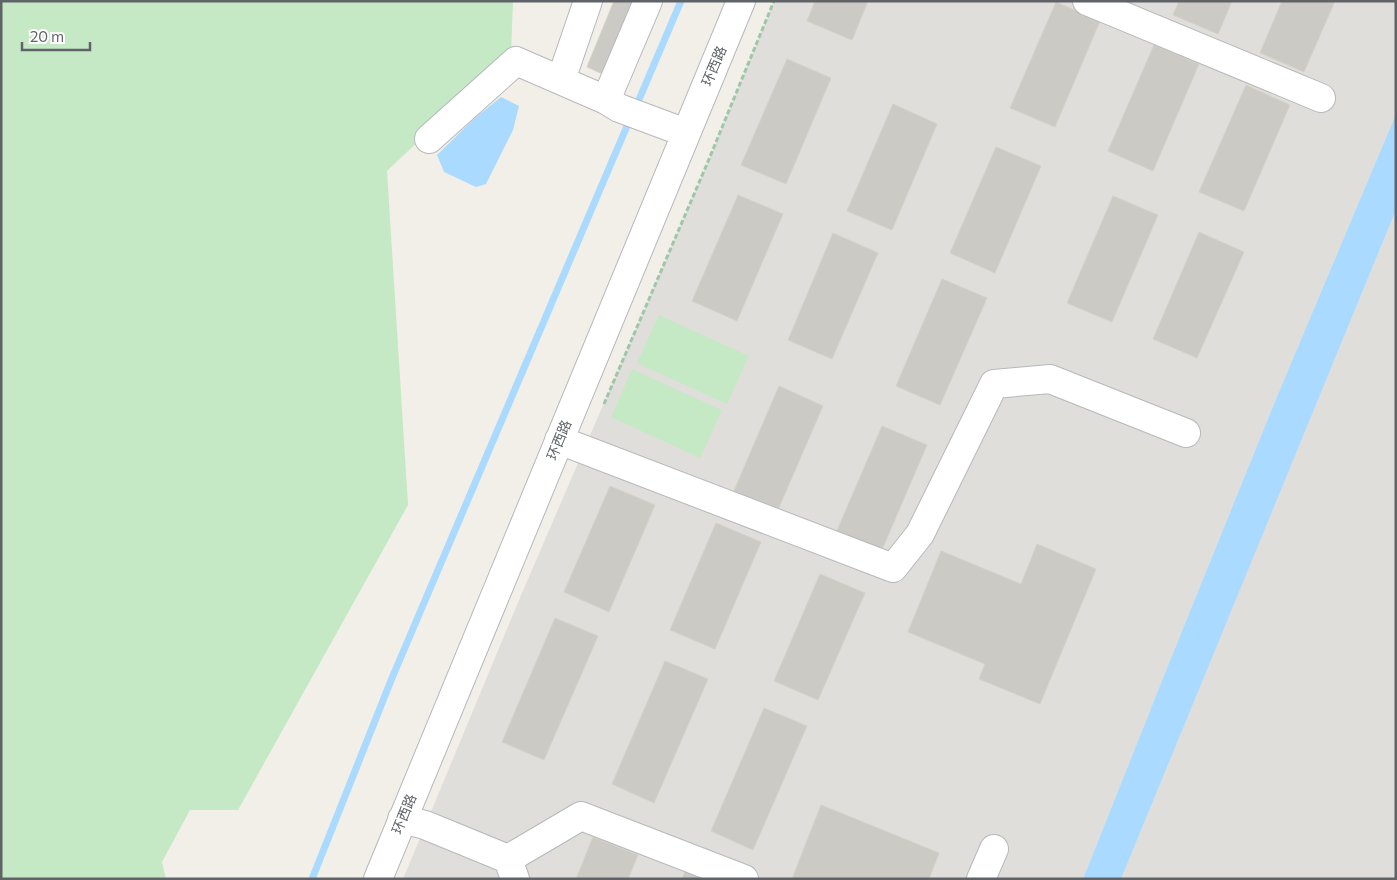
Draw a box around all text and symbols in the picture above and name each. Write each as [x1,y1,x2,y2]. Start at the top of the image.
scale bar [22,20,90,52]
text: 20 m [30,27,64,45]
street label: 环西路 [698,43,730,88]
street label: 环西路 [543,417,574,462]
street label: 环西路 [388,791,419,836]

